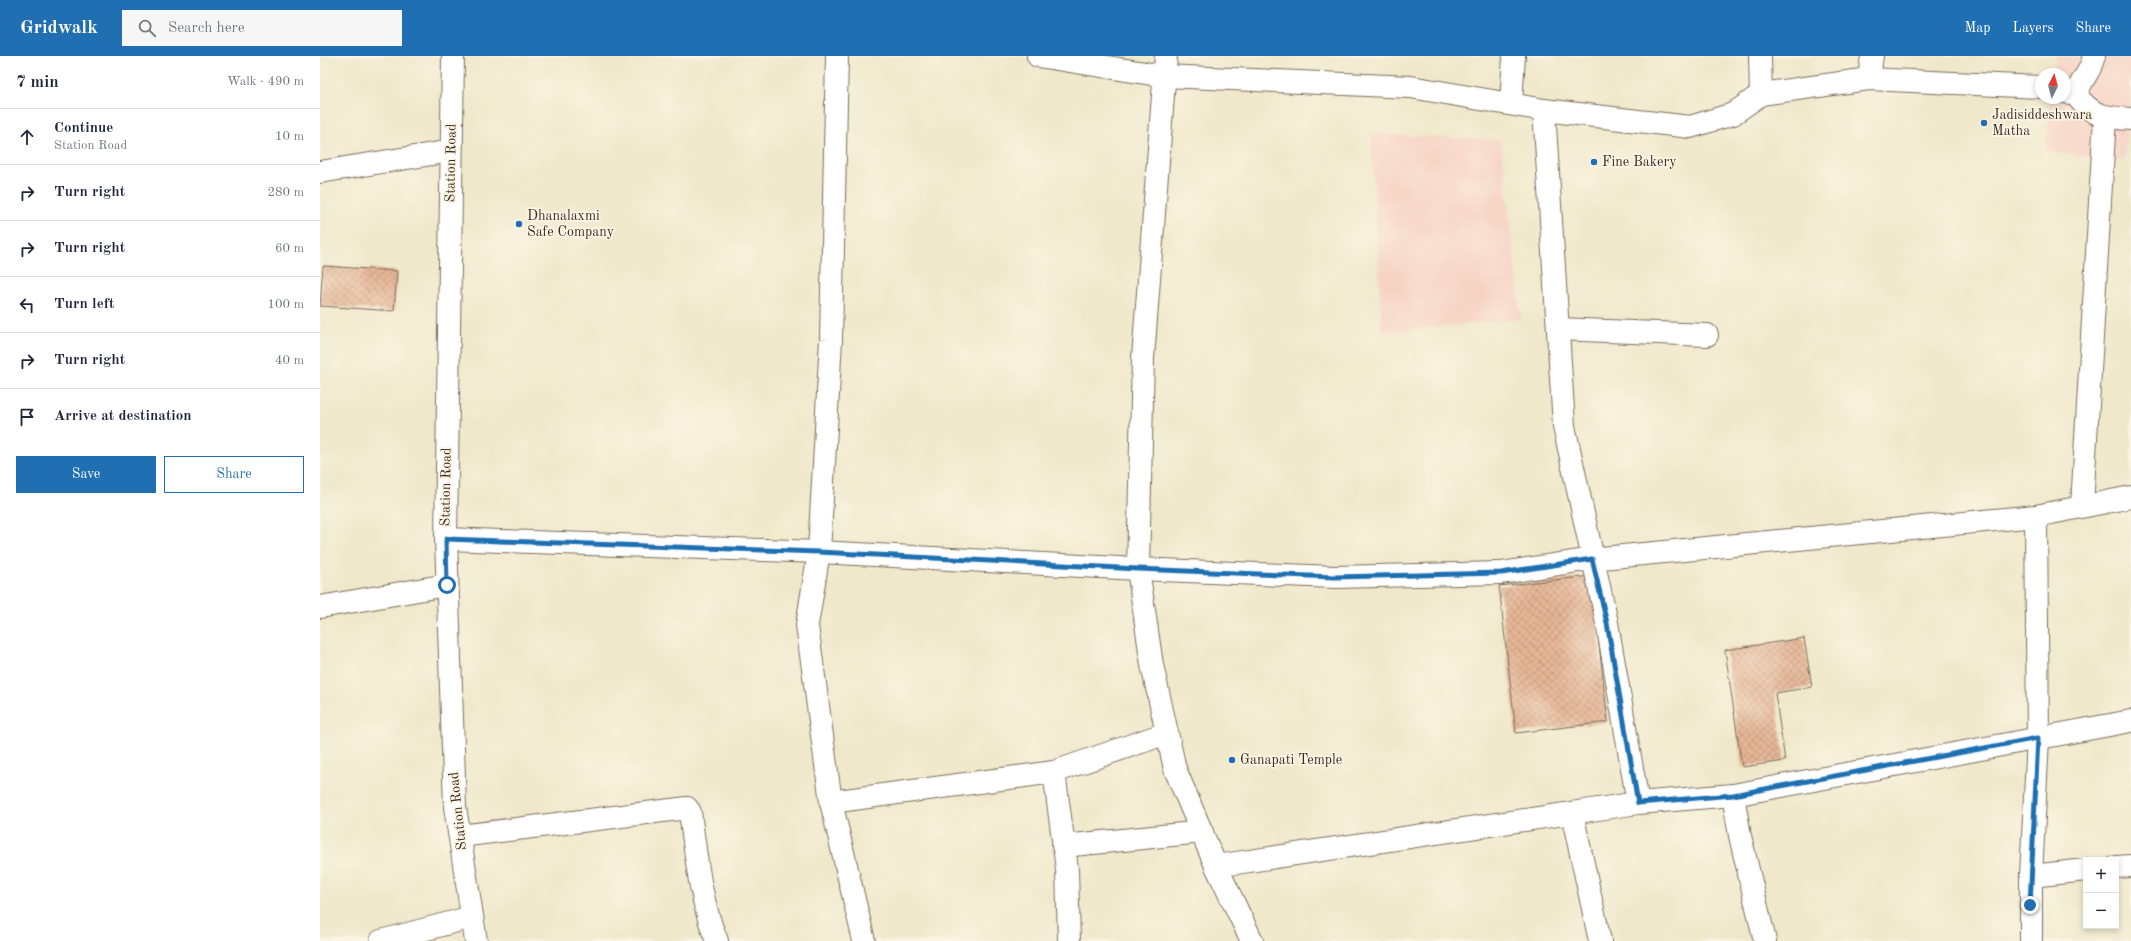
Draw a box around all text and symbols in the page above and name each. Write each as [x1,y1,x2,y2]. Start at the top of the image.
search box [122,10,402,46]
icon: search [136,17,158,39]
text: Gridwalk [20,19,98,38]
text: Search here [168,21,245,36]
text: Map [1965,21,1991,35]
text: Layers [2013,21,2054,35]
text: Share [2076,21,2111,35]
north arrow [2035,68,2071,104]
text: 7 min [16,74,59,91]
text: Walk · 490 m [227,75,304,88]
place label: Jadisiddeshwara Matha [1992,108,2092,138]
marker: Jadisiddeshwara Matha [1979,118,1989,128]
text: Continue [54,121,113,136]
street label: Station Road [443,123,459,203]
icon: ahead [16,126,38,148]
text: 10 m [275,130,304,143]
text: Station Road [54,139,127,152]
place label: Fine Bakery [1602,155,1677,169]
marker: Fine Bakery [1589,157,1599,167]
icon: right [16,182,38,204]
text: Turn right [54,185,125,200]
text: 280 m [267,186,304,199]
place label: Dhanalaxmi Safe Company [527,209,615,239]
marker: Dhanalaxmi Safe Company [514,219,524,229]
icon: right [16,238,38,260]
text: Turn right [54,241,125,256]
text: 60 m [275,242,304,255]
icon: left [16,294,38,316]
text: Turn left [54,297,114,312]
text: 100 m [267,298,304,311]
icon: right [16,350,38,372]
text: Turn right [54,353,125,368]
text: 40 m [275,354,304,367]
icon: arrive [16,406,38,428]
text: Arrive at destination [54,409,192,424]
street label: Station Road [438,447,454,527]
button: Save [16,456,156,493]
button: Share [164,456,304,493]
route start [438,576,456,594]
place label: Ganapati Temple [1240,753,1342,767]
marker: Ganapati Temple [1227,755,1237,765]
street label: Station Road [447,771,469,851]
map controls [2083,857,2119,929]
button: + [2083,857,2119,893]
button: − [2083,893,2119,929]
route end [2021,896,2039,914]

